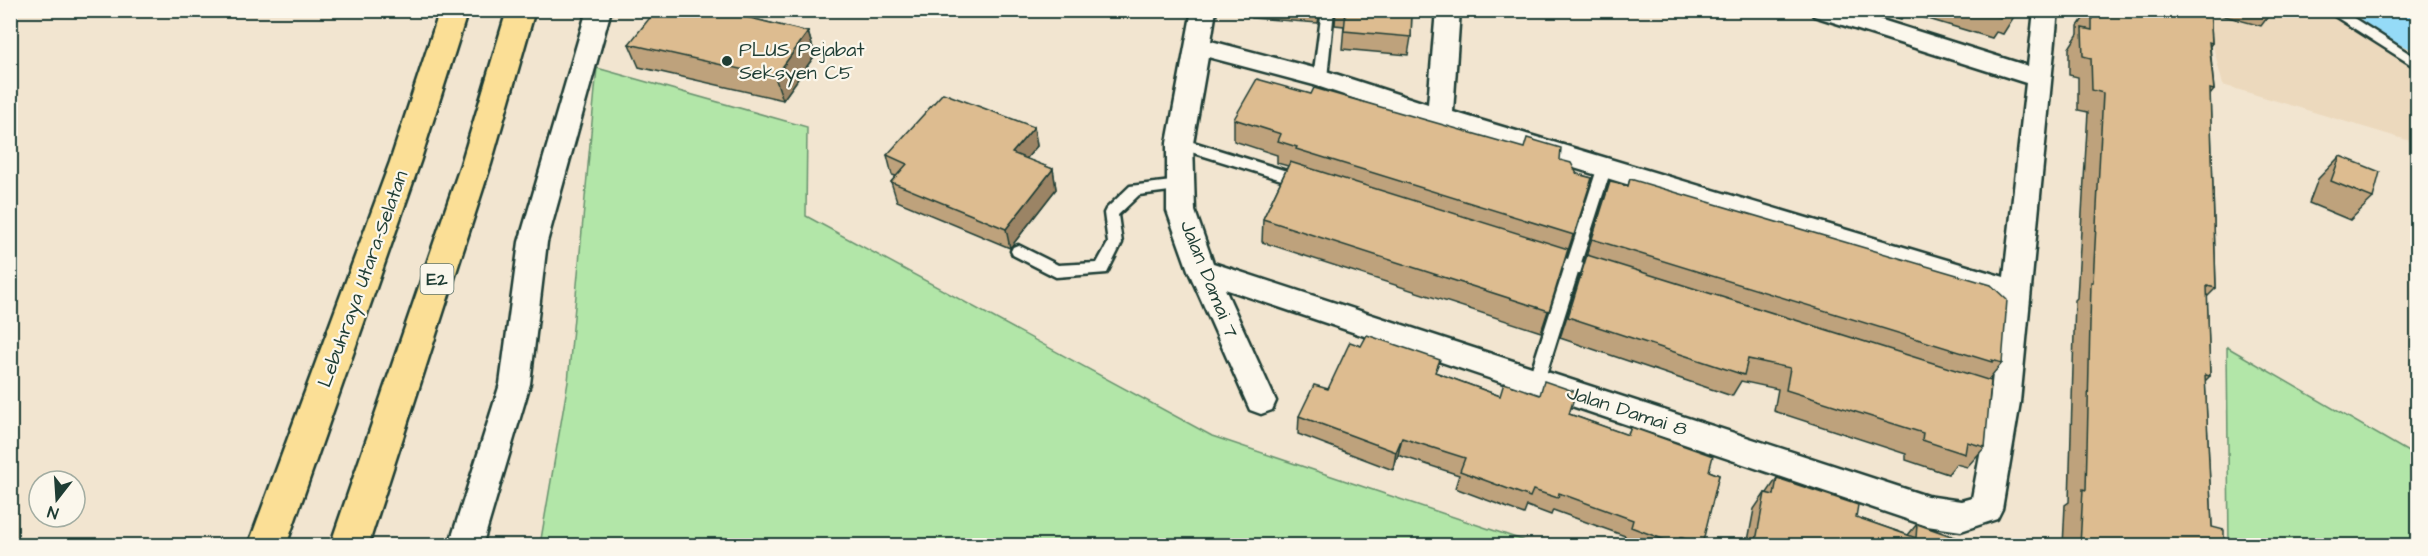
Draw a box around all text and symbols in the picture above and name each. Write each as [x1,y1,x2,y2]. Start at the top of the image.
place label: PLUS Pejabat Seksyen C5 [739,36,865,88]
marker: PLUS Pejabat Seksyen C5 [720,54,734,68]
street label: Lebuhraya Utara–Selatan [311,167,416,391]
street label: Jalan Damai 7 [1173,216,1245,342]
road number: E2 [420,264,454,294]
street label: Jalan Damai 8 [1563,378,1691,444]
north arrow [27,469,87,529]
text: N [45,500,61,524]

